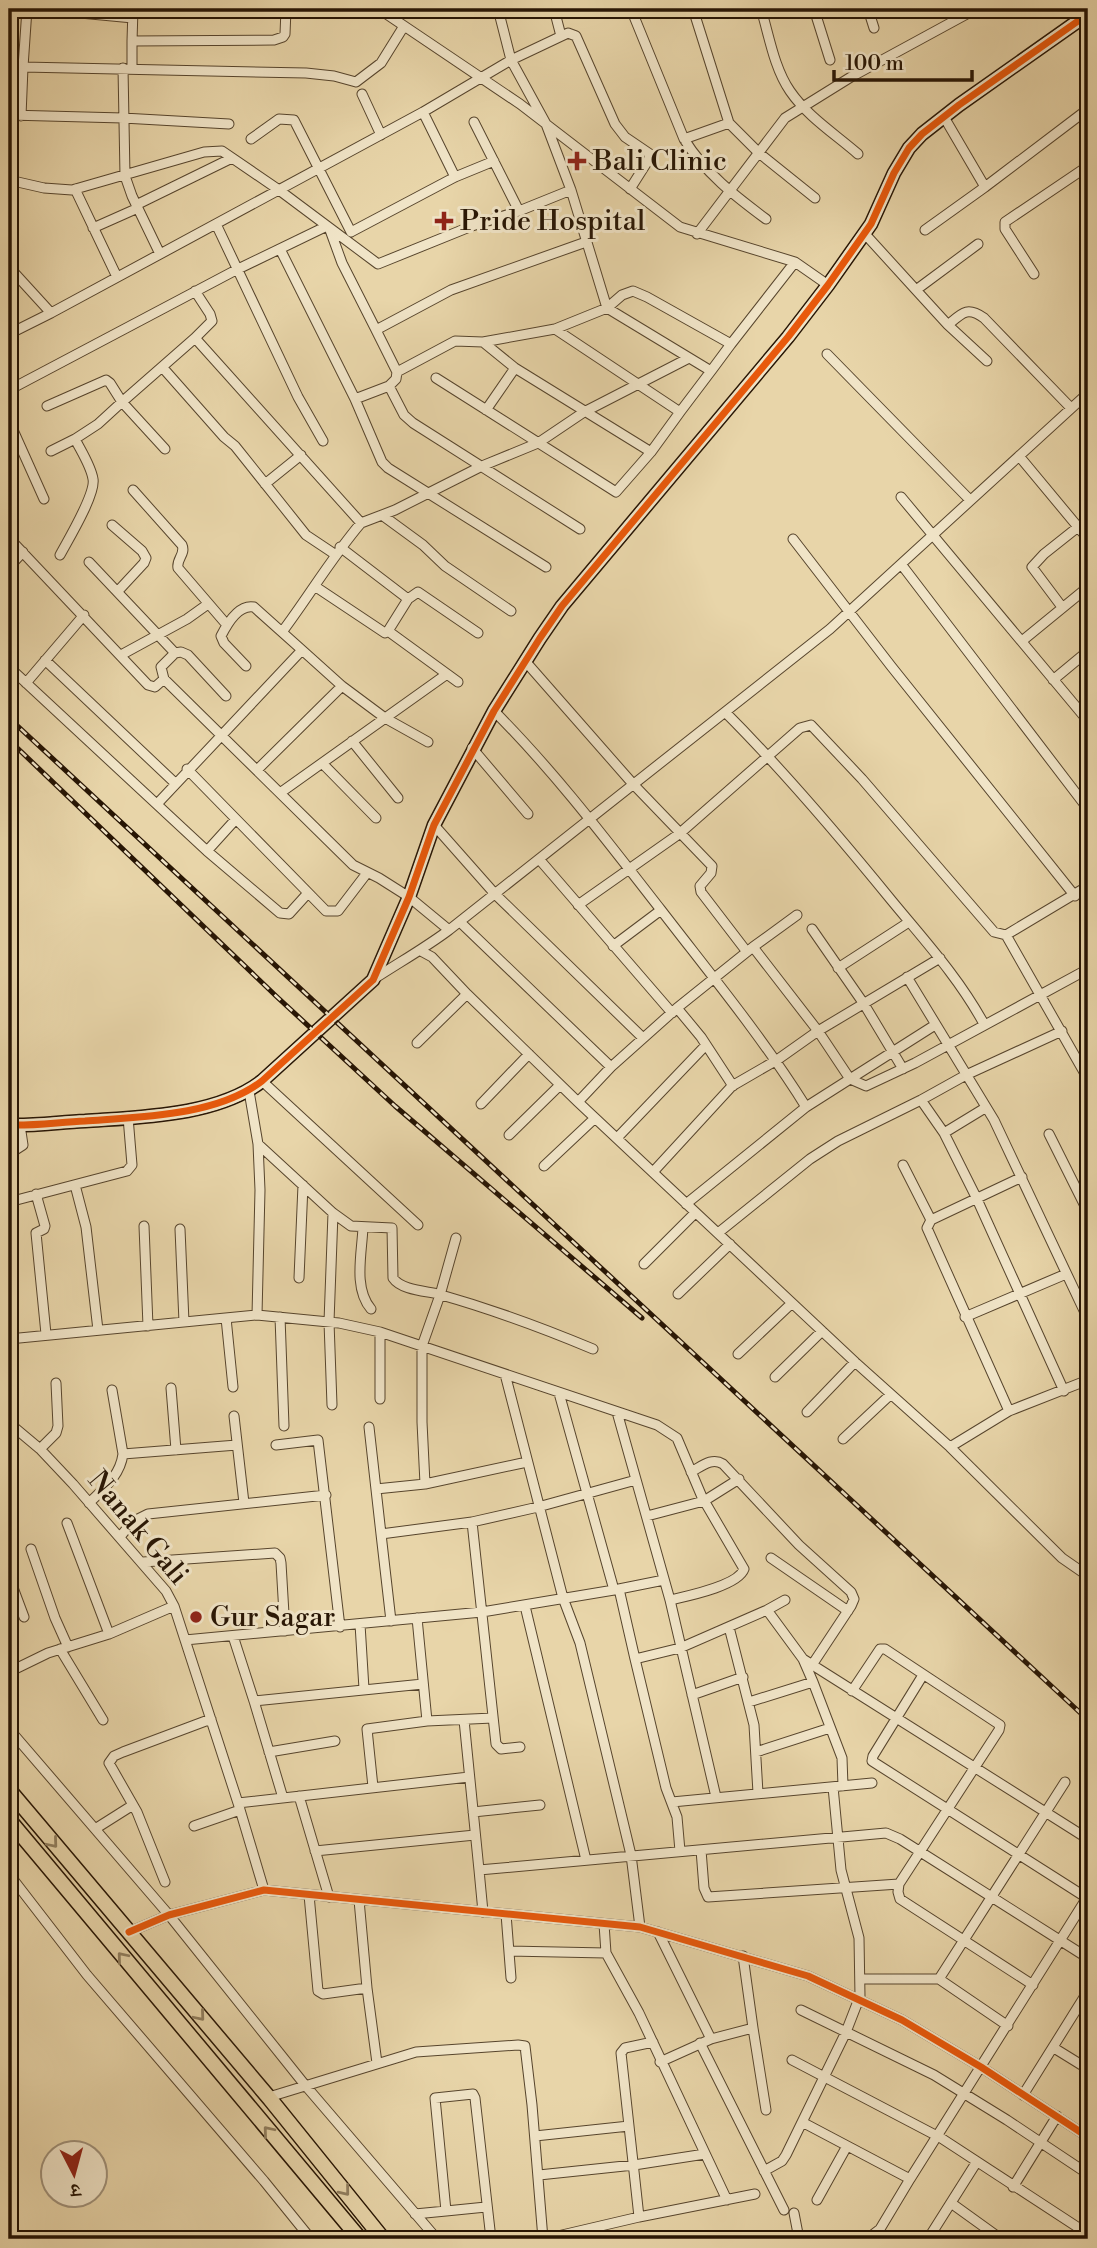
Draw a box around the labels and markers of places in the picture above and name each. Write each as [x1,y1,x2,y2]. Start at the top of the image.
place label: Bali Clinic [592,144,727,179]
marker: Bali Clinic [567,151,587,171]
place label: Pride Hospital [460,204,645,239]
marker: Pride Hospital [434,211,454,231]
place label: Gur Sagar [210,1600,335,1635]
marker: Gur Sagar [188,1609,204,1625]

